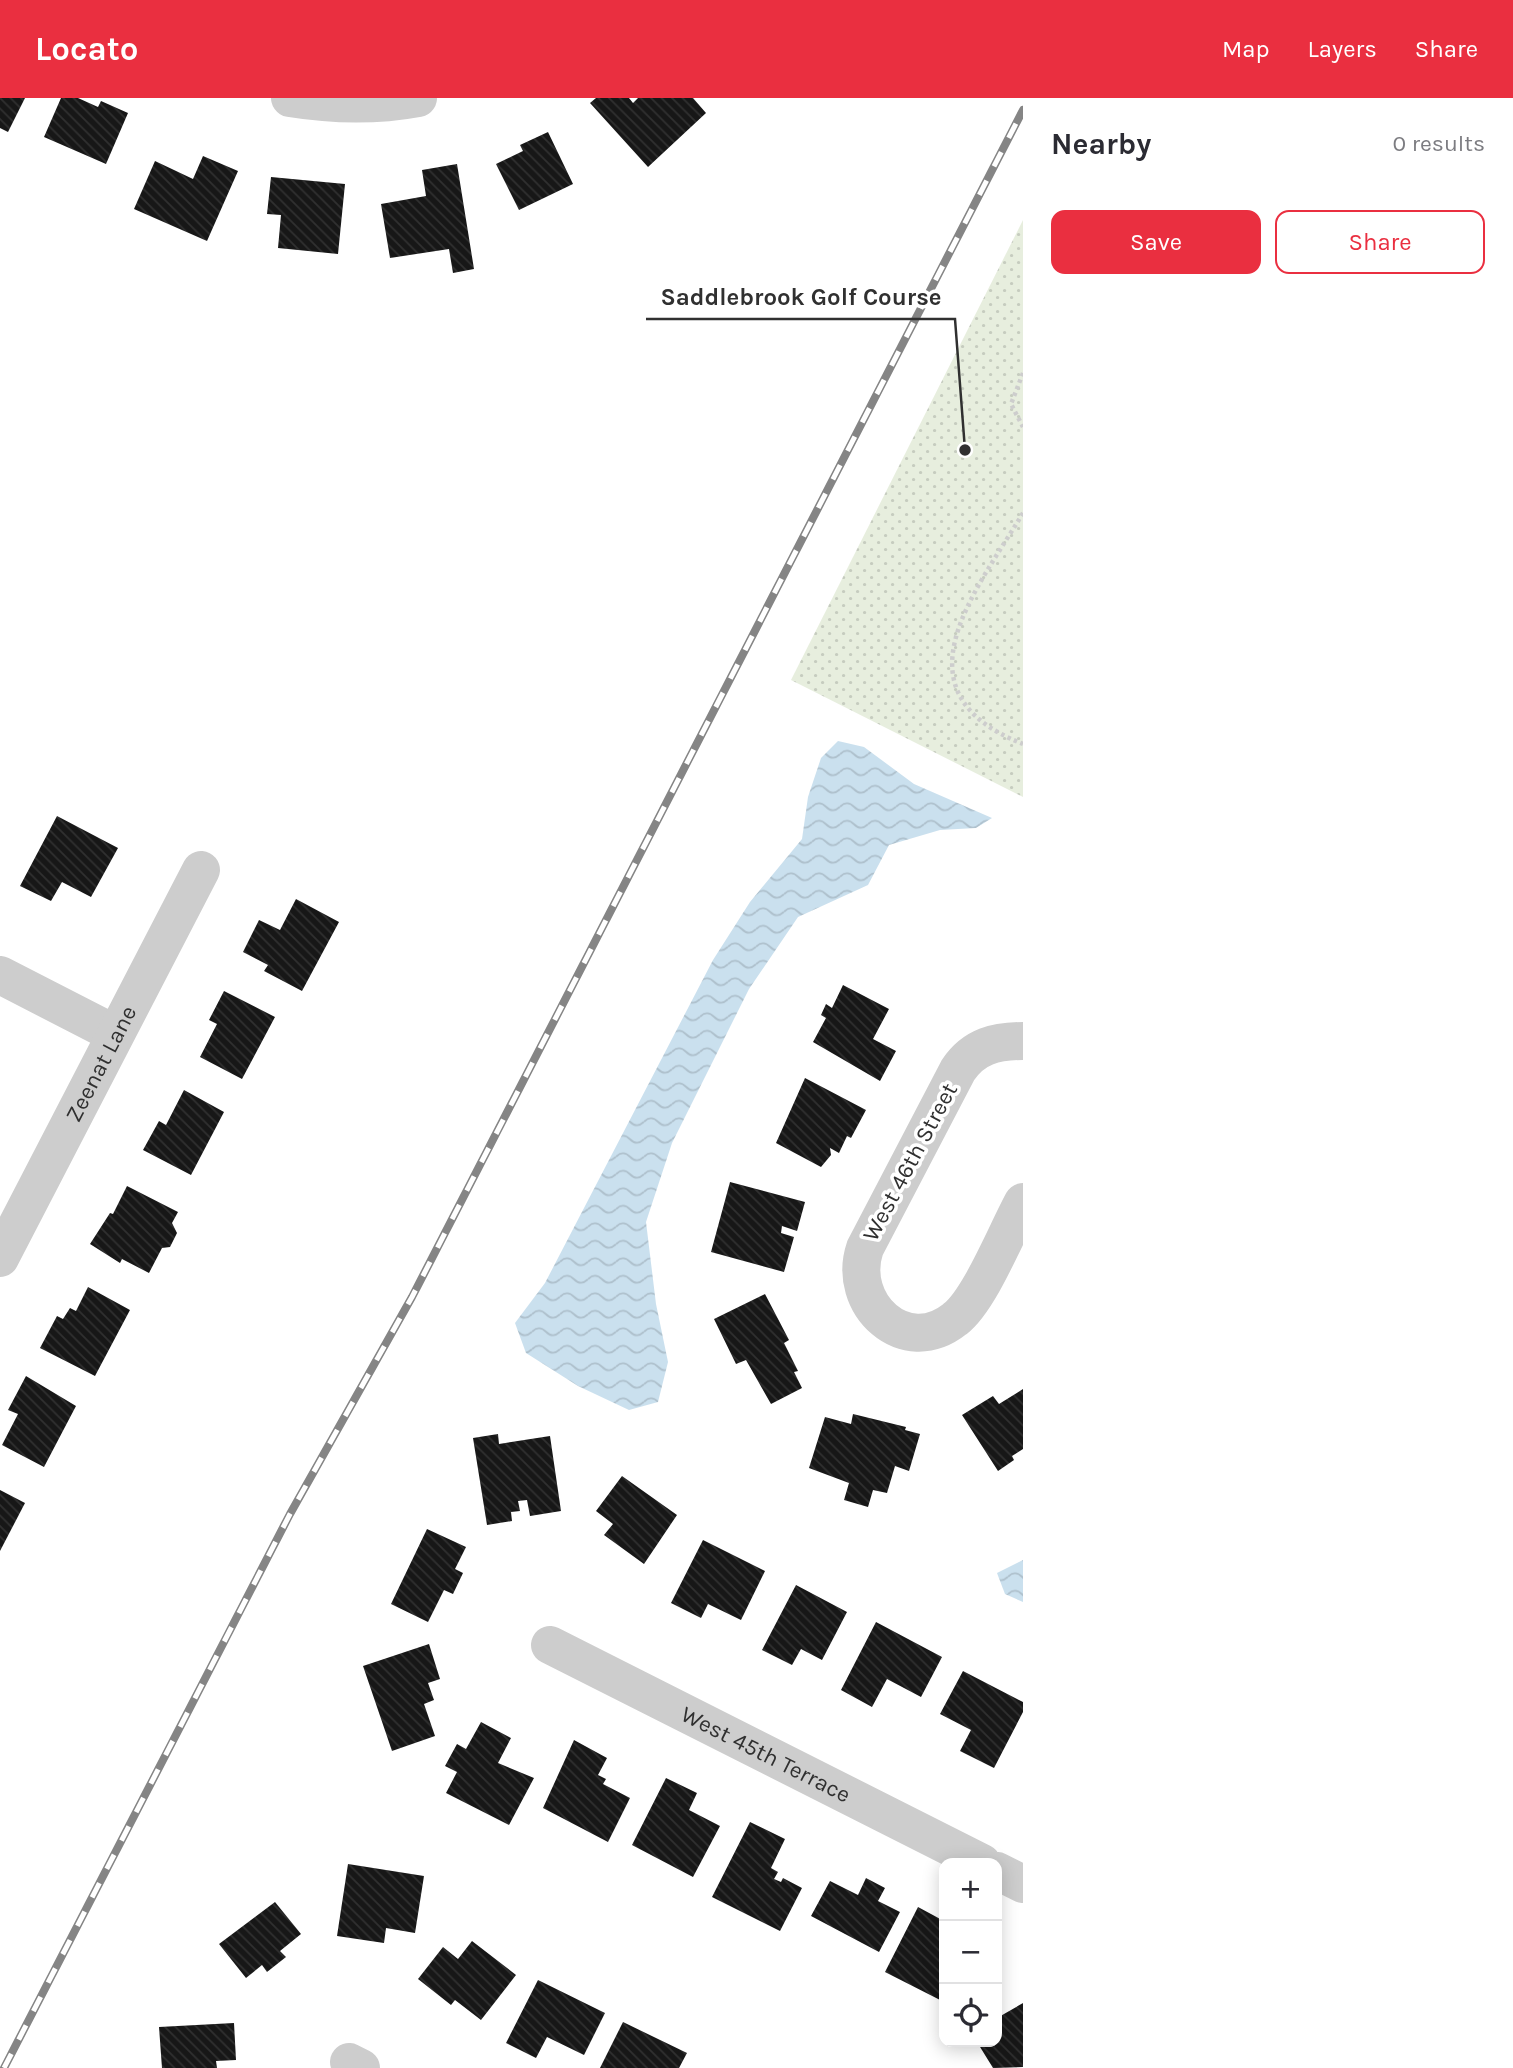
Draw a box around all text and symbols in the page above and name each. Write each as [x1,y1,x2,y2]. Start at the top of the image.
text: Locato [35,30,138,68]
text: Map [1222,35,1270,63]
text: Layers [1308,35,1377,63]
text: Share [1415,35,1478,63]
text: Nearby [1051,126,1151,162]
text: 0 results [1393,130,1485,157]
button: Save [1051,210,1261,274]
button: Share [1275,210,1485,274]
callout: Saddlebrook Golf Course [646,274,955,319]
text: Saddlebrook Golf Course [660,283,942,311]
street label: Zeenat Lane [60,1001,142,1126]
street label: West 46th Street [857,1078,963,1246]
street label: West 45th Terrace [677,1700,855,1808]
map controls [939,1858,1002,2047]
button: + [939,1858,1002,1921]
button: − [939,1921,1002,1984]
button: locate [939,1984,1002,2047]

